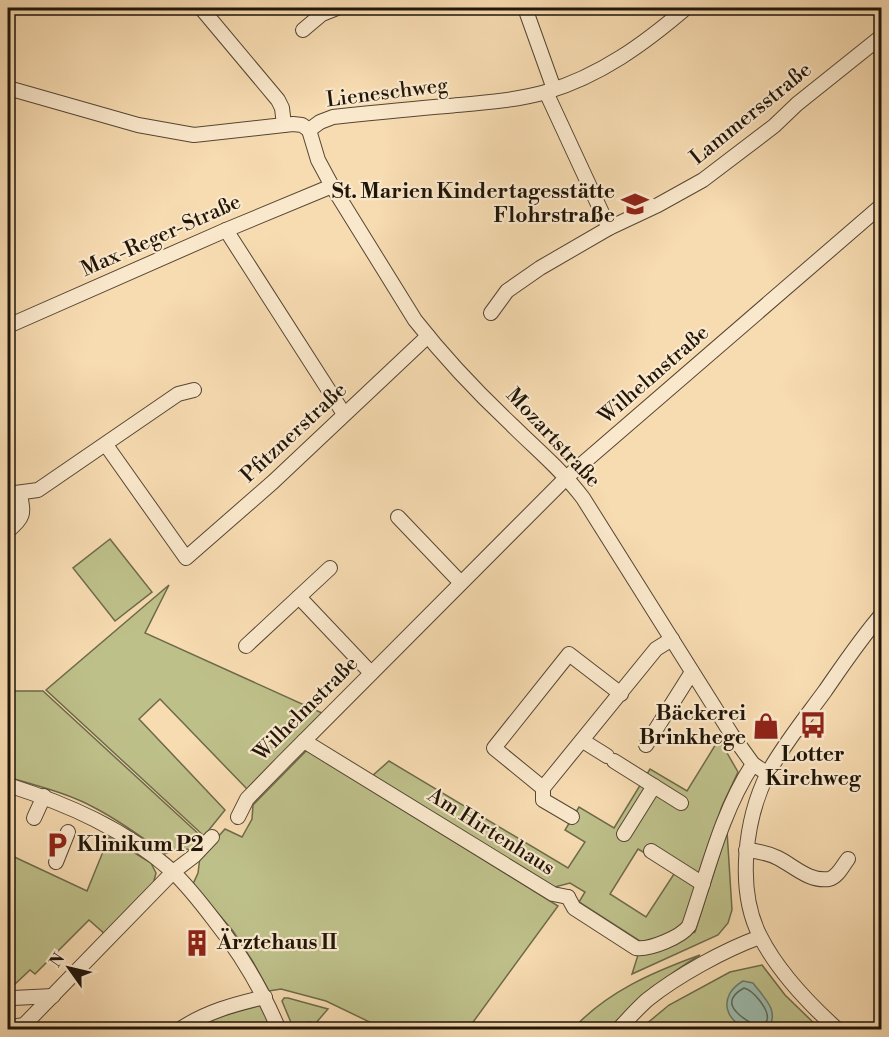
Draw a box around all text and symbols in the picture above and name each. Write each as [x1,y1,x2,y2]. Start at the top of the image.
street label: Lammersstraße [685,57,817,171]
street label: Lieneschweg [325,73,449,113]
place label: St. Marien Kindertagesstätte Flohrstraße [332,179,615,229]
street label: Max-Reger-Straße [77,189,245,283]
school or university icon: St. Marien Kindertagesstätte Flohrstraße [620,189,650,219]
street label: Wilhelmstraße [593,320,715,431]
street label: Pfitznerstraße [236,377,352,489]
street label: Mozartstraße [500,383,606,493]
street label: Wilhelmstraße [247,651,364,768]
place label: Bäckerei Brinkhege [639,701,746,751]
bus stop icon: Lotter Kirchweg [798,710,828,740]
shop icon: Bäckerei Brinkhege [751,711,781,741]
place label: Lotter Kirchweg [765,742,862,792]
street label: Am Hirtenhaus [422,782,559,882]
parking icon: Klinikum P2 [42,830,72,860]
place label: Klinikum P2 [77,832,204,858]
place label: Ärztehaus II [216,927,337,956]
building icon: Ärztehaus II [182,928,212,958]
north arrow [39,938,99,998]
text: N [46,949,69,971]

